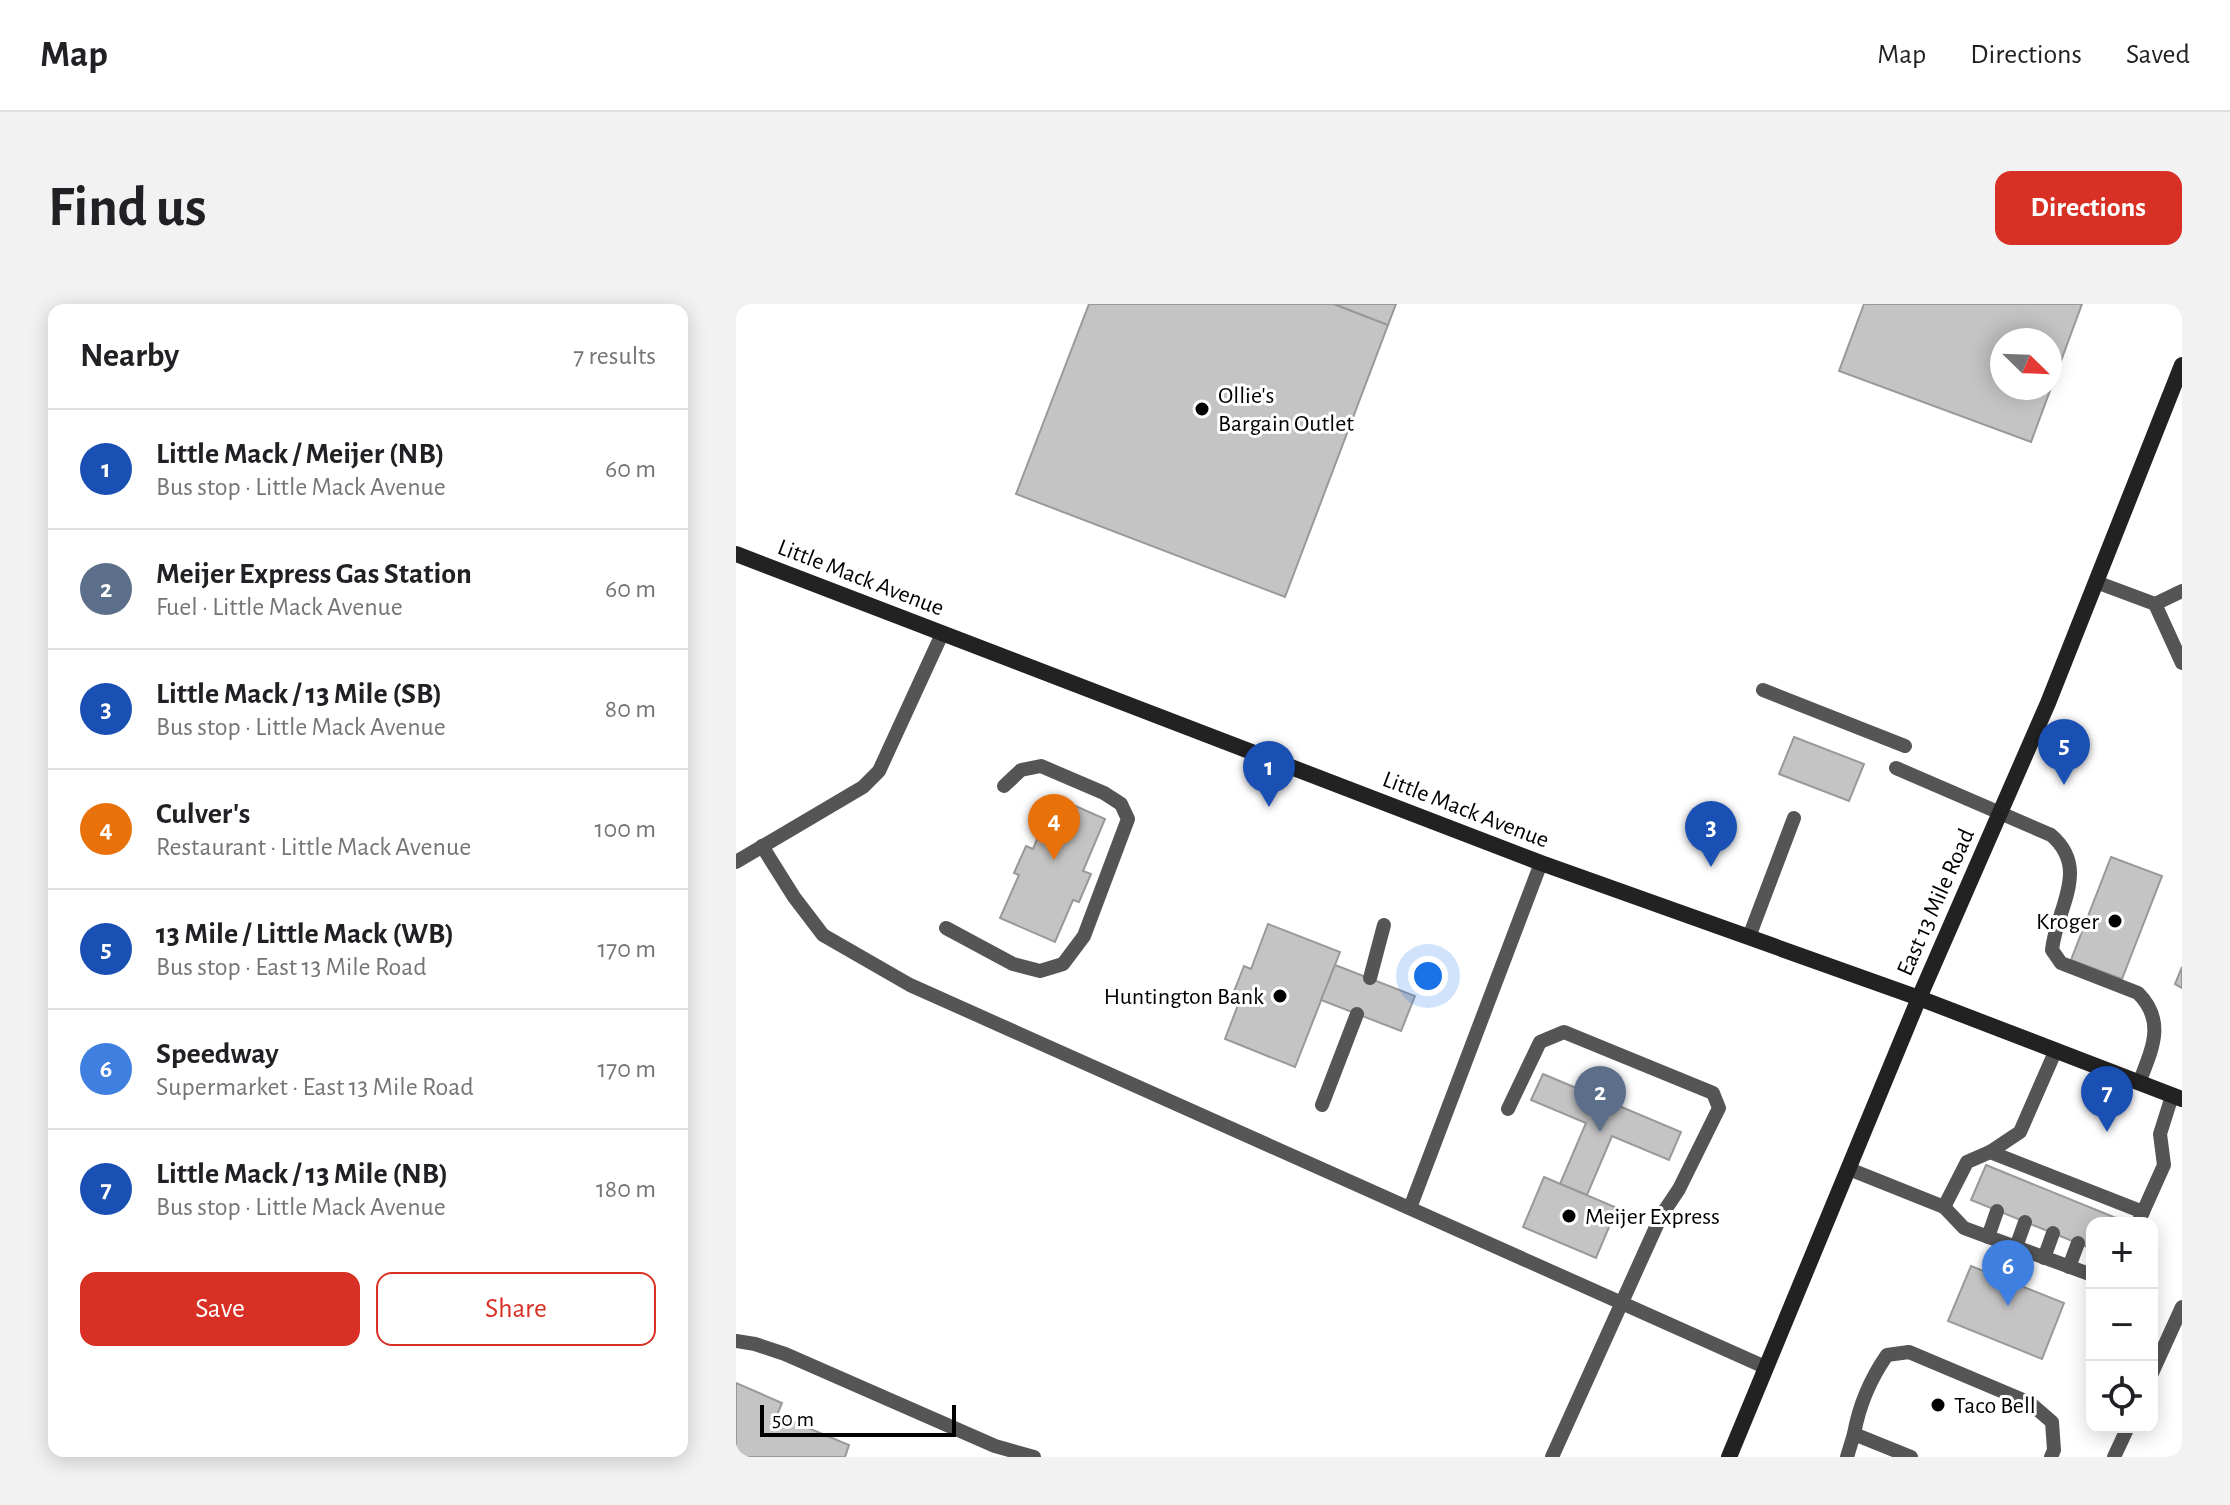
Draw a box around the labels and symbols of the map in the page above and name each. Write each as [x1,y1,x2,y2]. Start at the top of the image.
north arrow [1990,328,2062,400]
place label: Ollie's Bargain Outlet [1218,384,1354,436]
marker: Ollie's Bargain Outlet [1193,400,1211,418]
street label: Little Mack Avenue [774,535,947,621]
pin: 5 [2038,719,2090,785]
pin: 1 [1243,741,1295,807]
street label: Little Mack Avenue [1379,767,1552,853]
pin: 4 [1028,794,1080,860]
pin: 3 [1685,801,1737,867]
street label: East 13 Mile Road [1893,825,1979,980]
place label: Kroger [2036,910,2099,934]
marker: Kroger [2106,912,2124,930]
your location [1408,956,1448,996]
place label: Huntington Bank [1104,985,1264,1009]
marker: Huntington Bank [1271,987,1289,1005]
pin: 2 [1574,1066,1626,1132]
pin: 7 [2081,1066,2133,1132]
place label: Meijer Express [1585,1205,1720,1229]
marker: Meijer Express [1560,1207,1578,1225]
pin: 6 [1982,1240,2034,1306]
place label: Taco Bell [1954,1394,2036,1418]
marker: Taco Bell [1929,1396,1947,1414]
scale bar [760,1401,956,1437]

